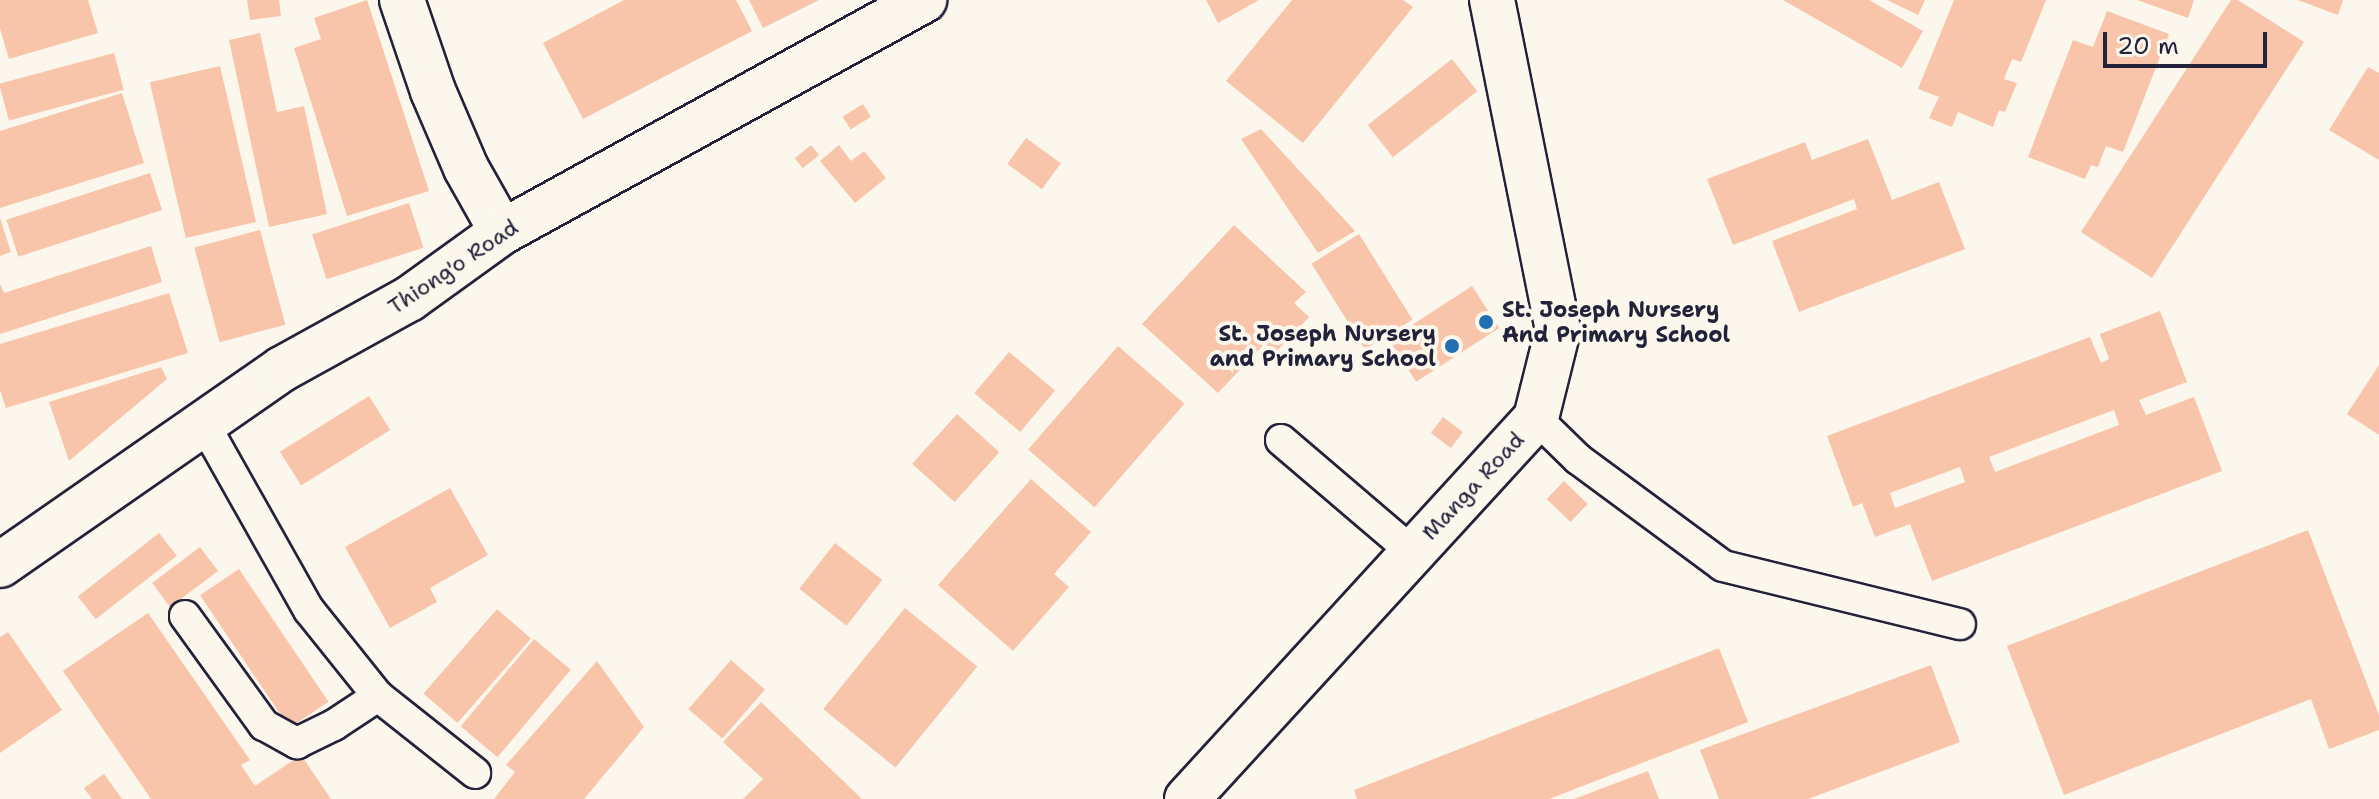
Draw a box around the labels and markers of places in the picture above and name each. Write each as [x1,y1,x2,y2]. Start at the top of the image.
place label: St. Joseph Nursery And Primary School [1502,296,1730,348]
marker: St. Joseph Nursery And Primary School [1477,313,1495,331]
place label: St. Joseph Nursery and Primary School [1210,320,1436,372]
marker: St. Joseph Nursery and Primary School [1443,337,1461,355]

